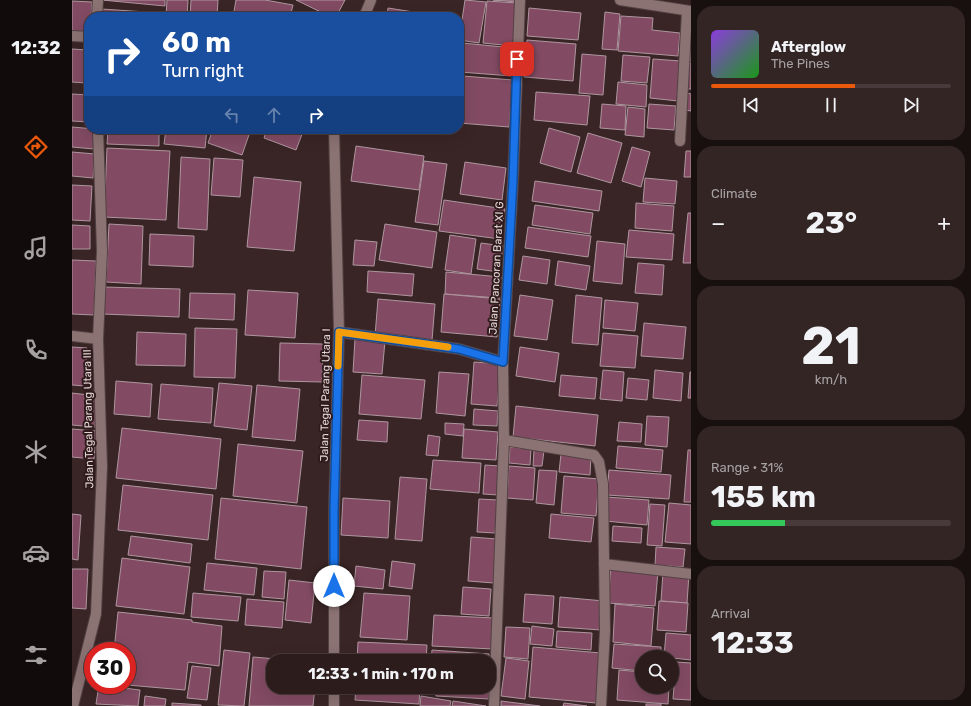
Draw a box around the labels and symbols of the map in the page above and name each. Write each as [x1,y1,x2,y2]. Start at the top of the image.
pin [500,42,534,76]
street label: Jalan Pancoran Barat XI G [487,201,506,335]
street label: Jalan Tegal Parang Utara I [318,328,333,462]
street label: Jalan Tegal Parang Utara III [81,349,96,489]
position arrow [313,565,355,607]
speed limit sign: 30 [84,642,136,694]

